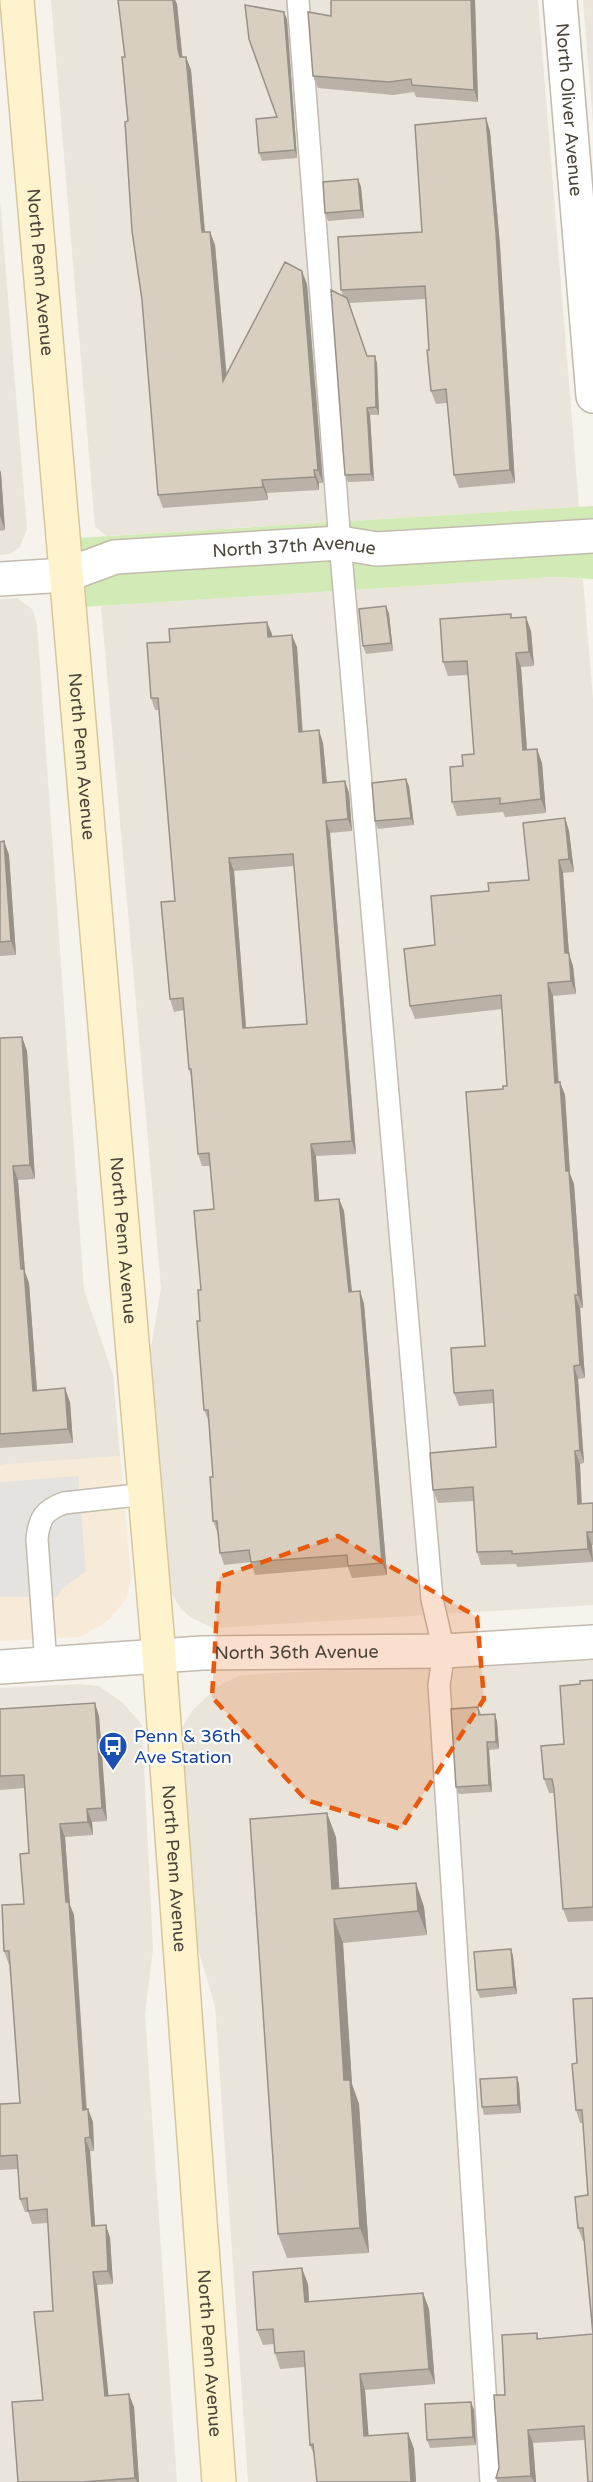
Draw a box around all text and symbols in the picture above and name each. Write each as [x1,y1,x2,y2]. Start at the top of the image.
street label: North Oliver Avenue [551,22,587,197]
street label: North Penn Avenue [22,187,58,357]
street label: North 37th Avenue [212,532,378,562]
street label: North Penn Avenue [64,672,100,841]
street label: North Penn Avenue [105,1156,141,1325]
street label: North 36th Avenue [214,1641,379,1664]
place label: Penn & 36th Ave Station [134,1725,241,1768]
bus stop icon: Penn & 36th Ave Station [97,1730,129,1772]
street label: North Penn Avenue [157,1784,191,1953]
street label: North Penn Avenue [193,2269,227,2438]

